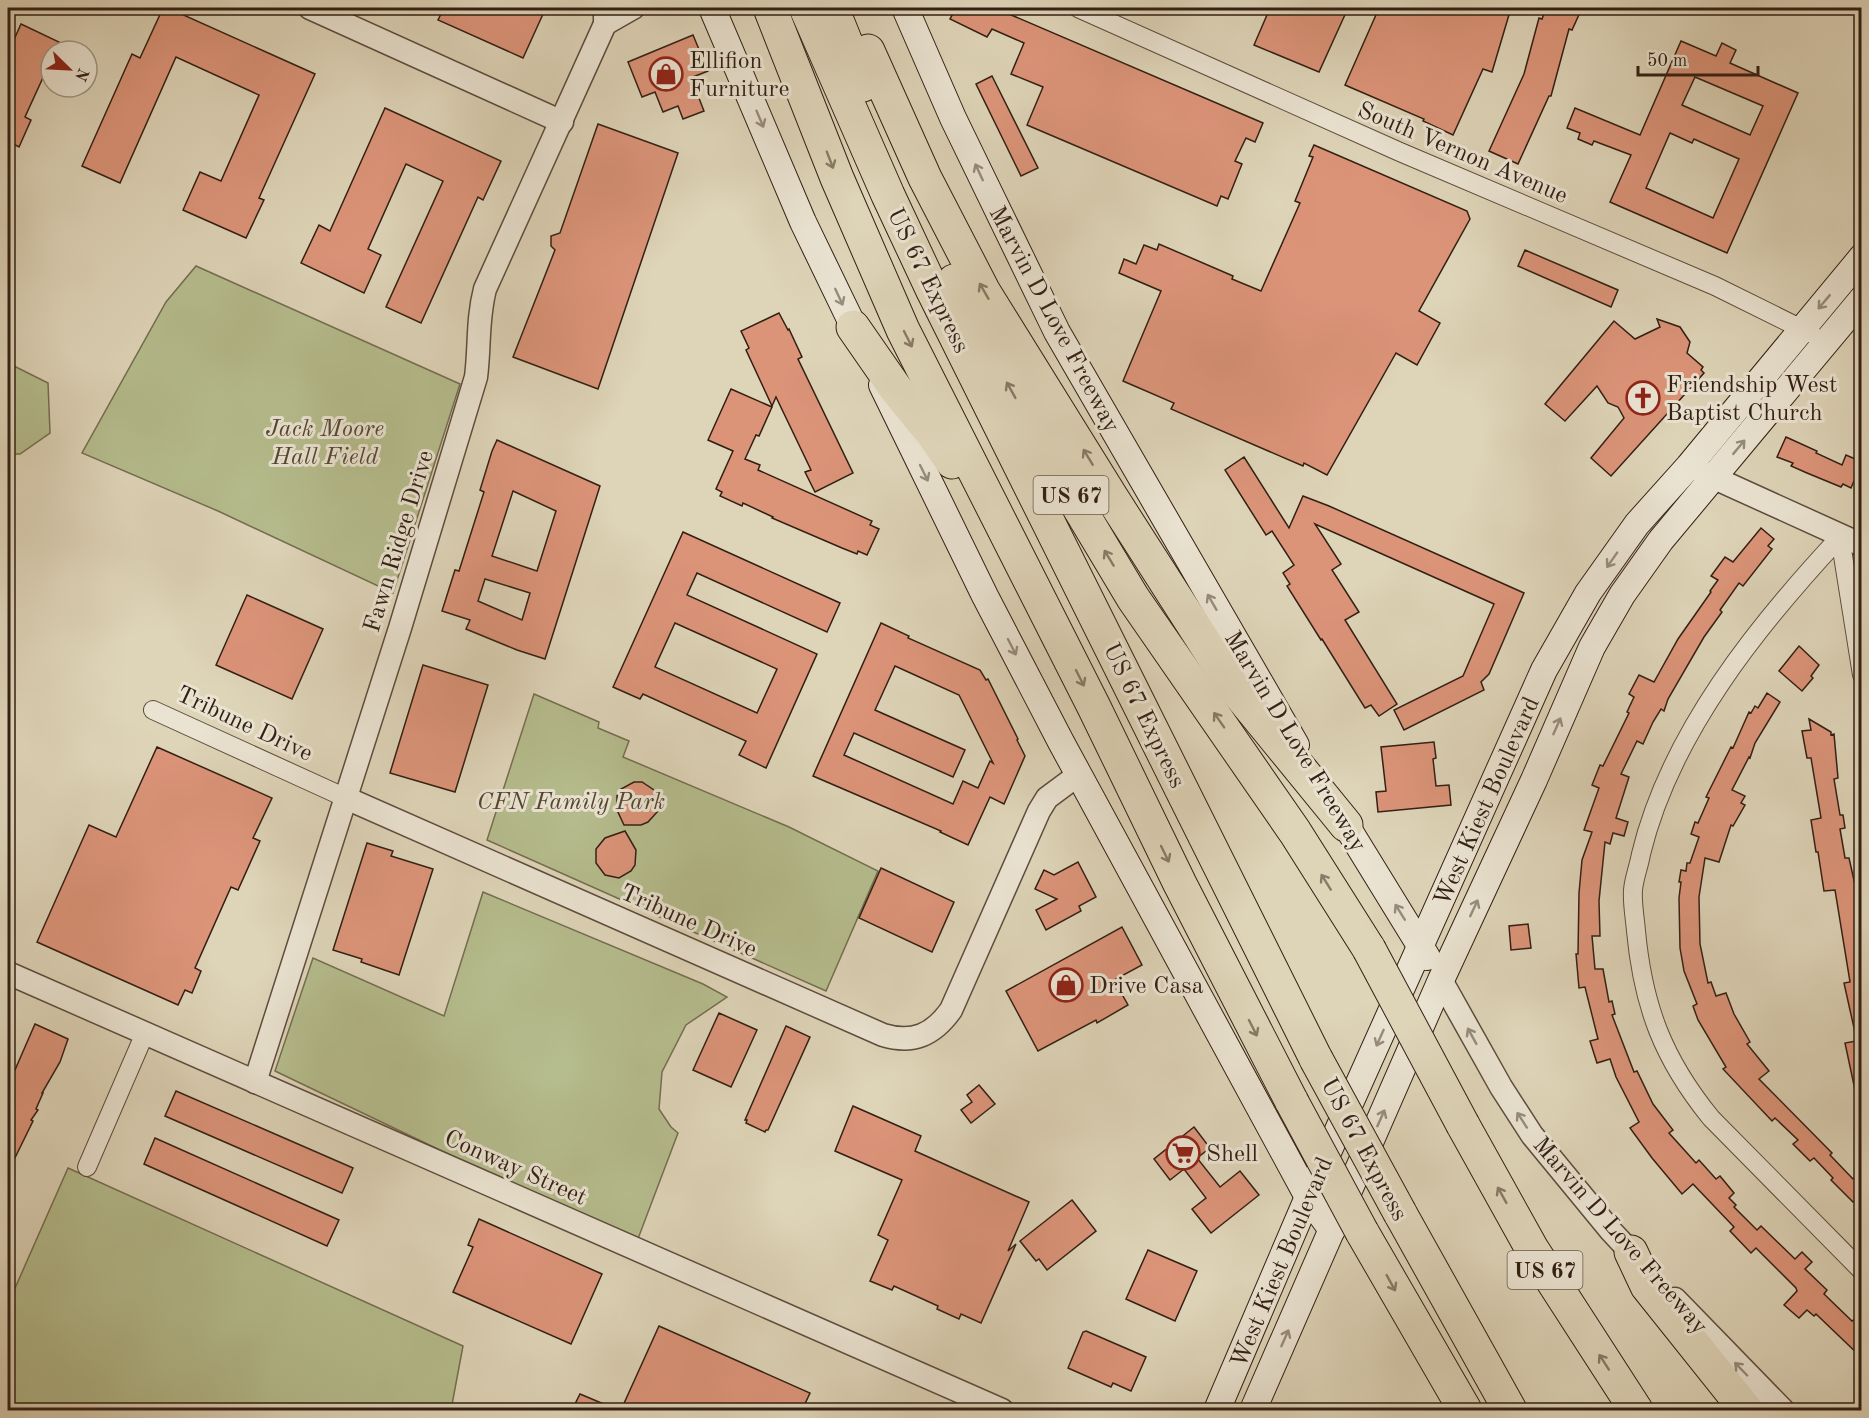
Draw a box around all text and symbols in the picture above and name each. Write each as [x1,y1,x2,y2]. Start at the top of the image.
north arrow [39,39,99,99]
scale bar [1638,39,1758,77]
place label: Ellifion Furniture [689,50,789,102]
text: 50 m [1647,52,1687,70]
shop icon: Ellifion Furniture [648,56,684,92]
text: N [71,65,91,84]
street label: South Vernon Avenue [1354,99,1571,209]
one-way arrow [754,110,766,128]
one-way arrow [825,150,836,169]
one-way arrow [972,164,984,182]
street label: Marvin D Love Freeway [983,203,1123,437]
street label: US 67 Express [882,205,973,357]
one-way arrow [978,283,989,301]
one-way arrow [833,288,845,306]
one-way arrow [1817,294,1831,309]
one-way arrow [902,329,914,347]
place label: Friendship West Baptist Church [1666,374,1837,426]
church icon: Friendship West Baptist Church [1625,380,1661,416]
one-way arrow [1005,382,1017,399]
park label: Jack Moore Hall Field [266,418,384,470]
one-way arrow [1732,440,1746,455]
street label: Fawn Ridge Drive [361,448,439,635]
one-way arrow [1081,449,1093,466]
one-way arrow [919,463,931,481]
road number: US 67 [1034,476,1108,514]
one-way arrow [1103,550,1115,567]
one-way arrow [1606,551,1618,567]
one-way arrow [1206,594,1218,611]
street label: Marvin D Love Freeway [1219,628,1370,857]
one-way arrow [1006,638,1018,656]
street label: US 67 Express [1098,640,1189,792]
one-way arrow [1074,669,1086,687]
street label: Tribune Drive [172,683,316,767]
street label: West Kiest Boulevard [1431,694,1545,910]
one-way arrow [1213,712,1225,728]
one-way arrow [1552,718,1563,736]
park label: CFN Family Park [477,791,665,815]
one-way arrow [1160,844,1171,862]
one-way arrow [1320,874,1332,891]
street label: Tribune Drive [616,881,760,963]
one-way arrow [1469,900,1481,918]
one-way arrow [1393,904,1405,921]
shop icon: Drive Casa [1048,967,1084,1003]
place label: Drive Casa [1089,975,1204,999]
one-way arrow [1248,1018,1259,1036]
one-way arrow [1466,1028,1478,1045]
one-way arrow [1373,1029,1385,1047]
street label: US 67 Express [1316,1075,1411,1225]
one-way arrow [1375,1110,1387,1128]
one-way arrow [1516,1112,1528,1129]
street label: Conway Street [440,1127,590,1211]
street label: Marvin D Love Freeway [1528,1133,1712,1340]
supermarket icon: Shell [1165,1135,1201,1171]
place label: Shell [1206,1143,1258,1167]
street label: West Kiest Boulevard [1228,1154,1338,1372]
one-way arrow [1496,1187,1508,1204]
road number: US 67 [1508,1251,1582,1289]
one-way arrow [1385,1274,1397,1291]
one-way arrow [1280,1329,1291,1347]
one-way arrow [1597,1353,1610,1370]
one-way arrow [1734,1362,1749,1377]

